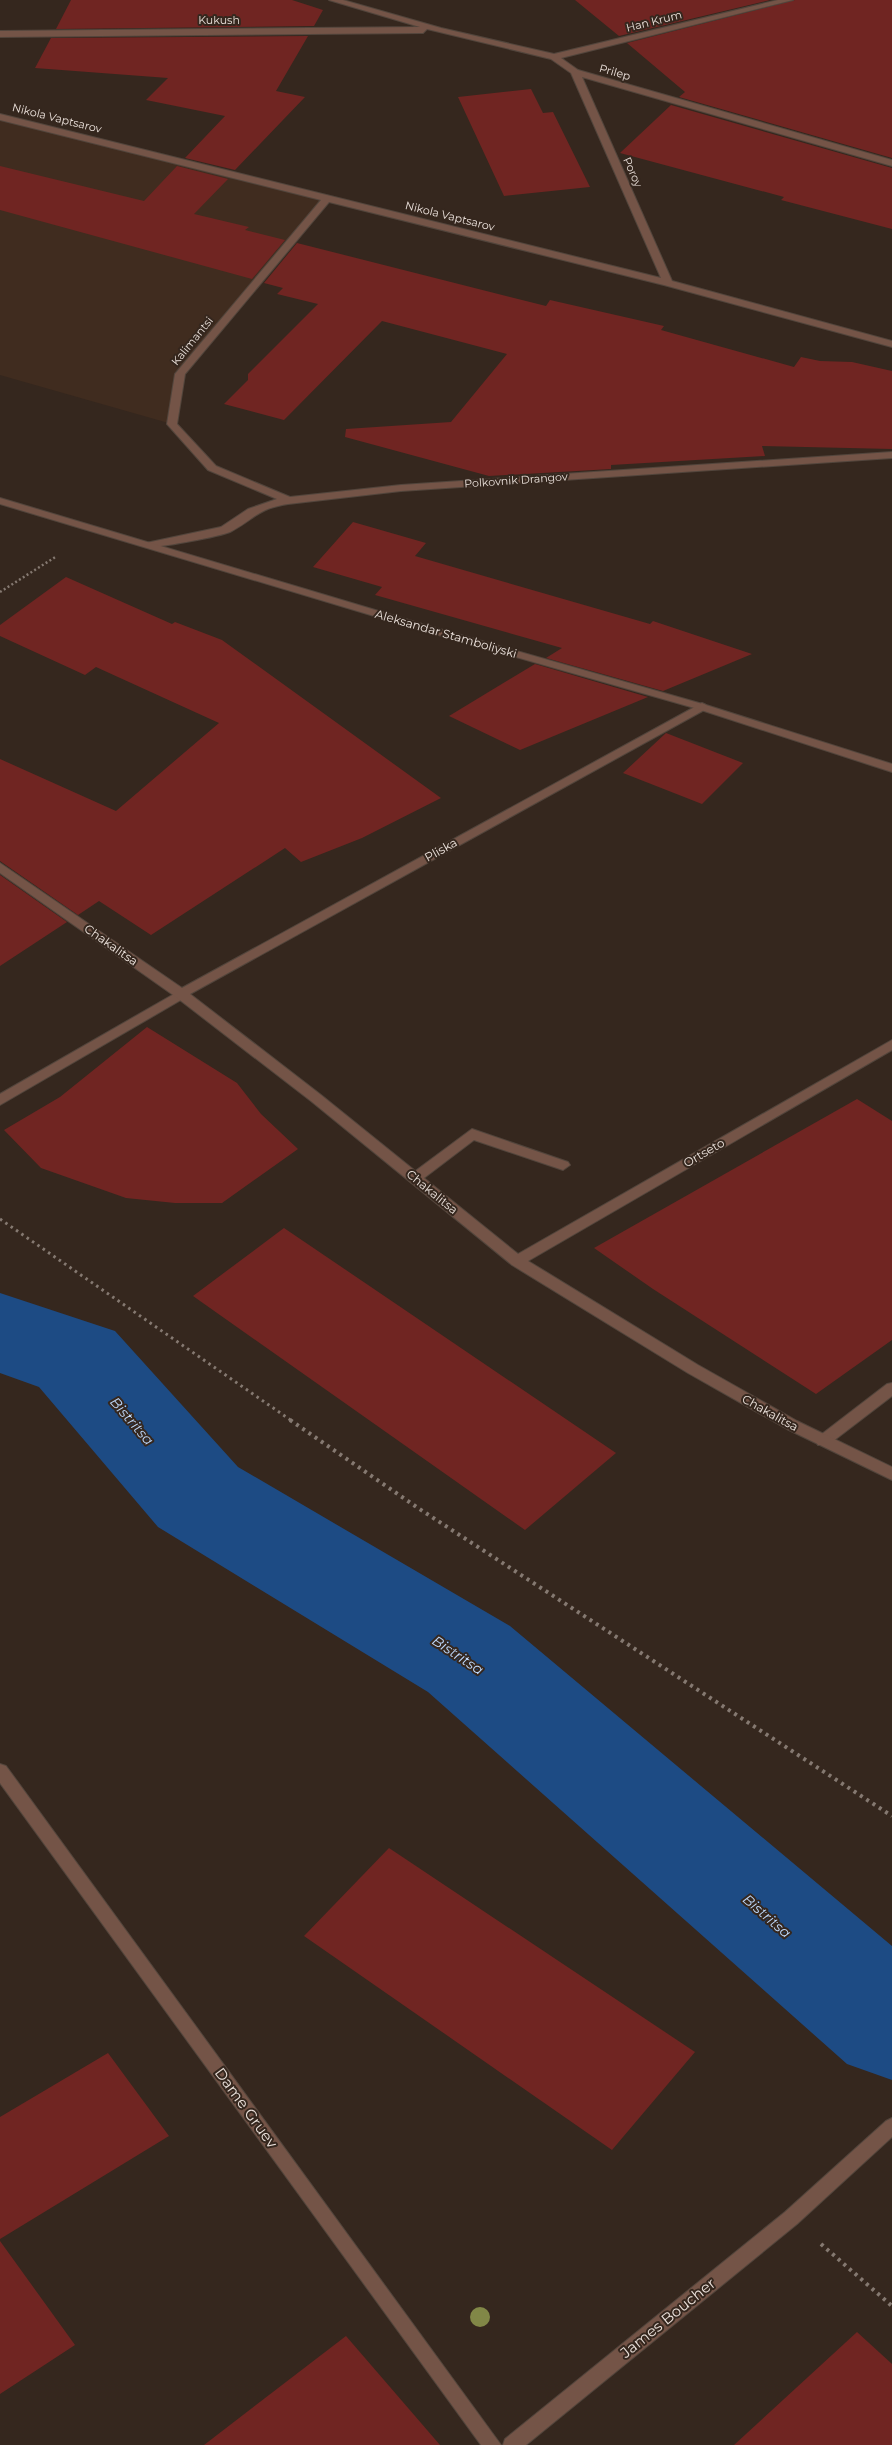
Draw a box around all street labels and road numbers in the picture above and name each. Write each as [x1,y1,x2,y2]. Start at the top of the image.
street label: Han Krum [625,7,683,35]
street label: Kukush [198,13,240,27]
street label: Prilep [598,61,632,83]
street label: Nikola Vaptsarov [11,100,103,136]
street label: Poroy [620,155,646,189]
street label: Nikola Vaptsarov [404,198,496,234]
street label: Kalimantsi [168,314,216,368]
street label: Polkovnik Drangov [464,469,568,491]
street label: Aleksandar Stamboliyski [373,606,519,661]
street label: Pliska [422,834,460,865]
street label: Chakalitsa [82,921,141,969]
street label: Ortseto [680,1135,727,1170]
street label: Chakalitsa [404,1166,461,1217]
street label: Chakalitsa [739,1391,801,1434]
street label: Dame Gruev [211,2064,282,2152]
street label: James Boucher [615,2273,719,2362]

